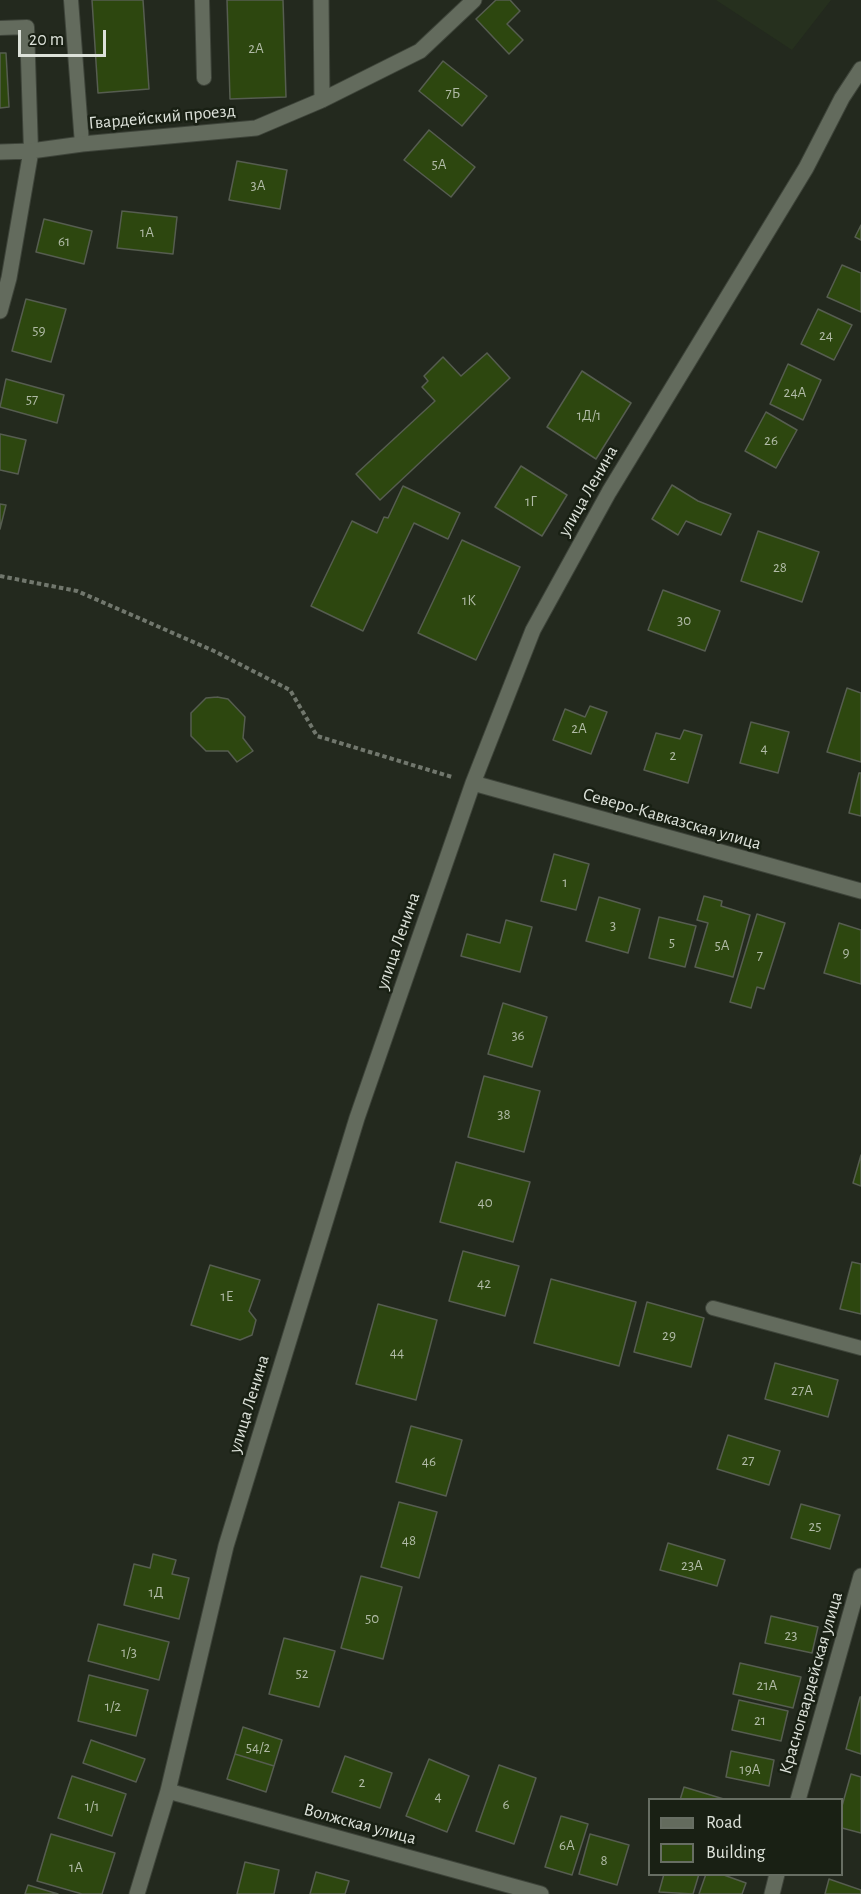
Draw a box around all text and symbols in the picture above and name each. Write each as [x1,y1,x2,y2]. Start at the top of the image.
scale bar [21,18,110,56]
text: 20 m [29,31,64,49]
house number: 2А [248,39,264,57]
house number: 7Б [446,84,460,102]
street label: Гвардейский проезд [88,100,236,134]
house number: 5А [431,155,447,173]
house number: 3А [251,176,265,194]
house number: 1А [140,223,154,241]
house number: 61 [58,232,70,250]
house number: 59 [32,321,46,339]
house number: 24 [819,326,833,344]
house number: 24А [784,383,806,401]
house number: 57 [26,390,38,408]
house number: 1Д/1 [577,406,601,424]
house number: 26 [764,431,778,449]
street label: улица Ленина [553,442,623,540]
house number: 1Г [525,492,537,510]
house number: 28 [773,558,787,576]
house number: 1К [462,591,476,609]
house number: 30 [677,611,691,629]
house number: 2А [571,719,587,737]
house number: 4 [760,739,768,757]
house number: 2 [670,746,676,764]
street label: Северо-Кавказская улица [580,783,764,855]
house number: 1 [562,873,568,891]
street label: улица Ленина [371,890,425,992]
house number: 3 [610,916,616,934]
house number: 5 [669,933,675,951]
house number: 5А [714,936,730,954]
house number: 9 [842,943,850,961]
house number: 7 [757,946,763,964]
house number: 36 [511,1026,525,1044]
house number: 38 [497,1105,511,1123]
house number: 40 [477,1193,493,1211]
house number: 42 [477,1274,491,1292]
house number: 1Е [220,1287,234,1305]
house number: 29 [662,1326,676,1344]
house number: 44 [390,1343,404,1361]
street label: улица Ленина [224,1352,274,1456]
house number: 27А [791,1381,813,1399]
house number: 27 [741,1451,755,1469]
house number: 46 [422,1452,436,1470]
house number: 25 [808,1517,822,1535]
house number: 48 [402,1531,416,1549]
house number: 23А [681,1556,703,1574]
house number: 1Д [149,1583,163,1601]
street label: Красногвардейская улица [775,1589,847,1777]
house number: 50 [365,1609,379,1627]
house number: 23 [784,1626,798,1644]
house number: 1/3 [121,1643,137,1661]
house number: 52 [295,1664,309,1682]
house number: 21А [757,1676,777,1694]
house number: 1/2 [105,1697,121,1715]
house number: 21 [754,1711,766,1729]
house number: 54/2 [246,1738,270,1756]
house number: 19А [739,1760,761,1778]
house number: 2 [359,1773,365,1791]
house number: 4 [434,1787,442,1805]
house number: 6 [502,1795,510,1813]
house number: 1/1 [85,1797,99,1815]
legend [648,1798,843,1876]
street label: Волжская улица [301,1799,419,1849]
text: Road [706,1814,742,1832]
house number: 6А [559,1836,575,1854]
text: Building [706,1844,765,1862]
house number: 8 [600,1851,608,1869]
house number: 1А [69,1858,83,1876]

